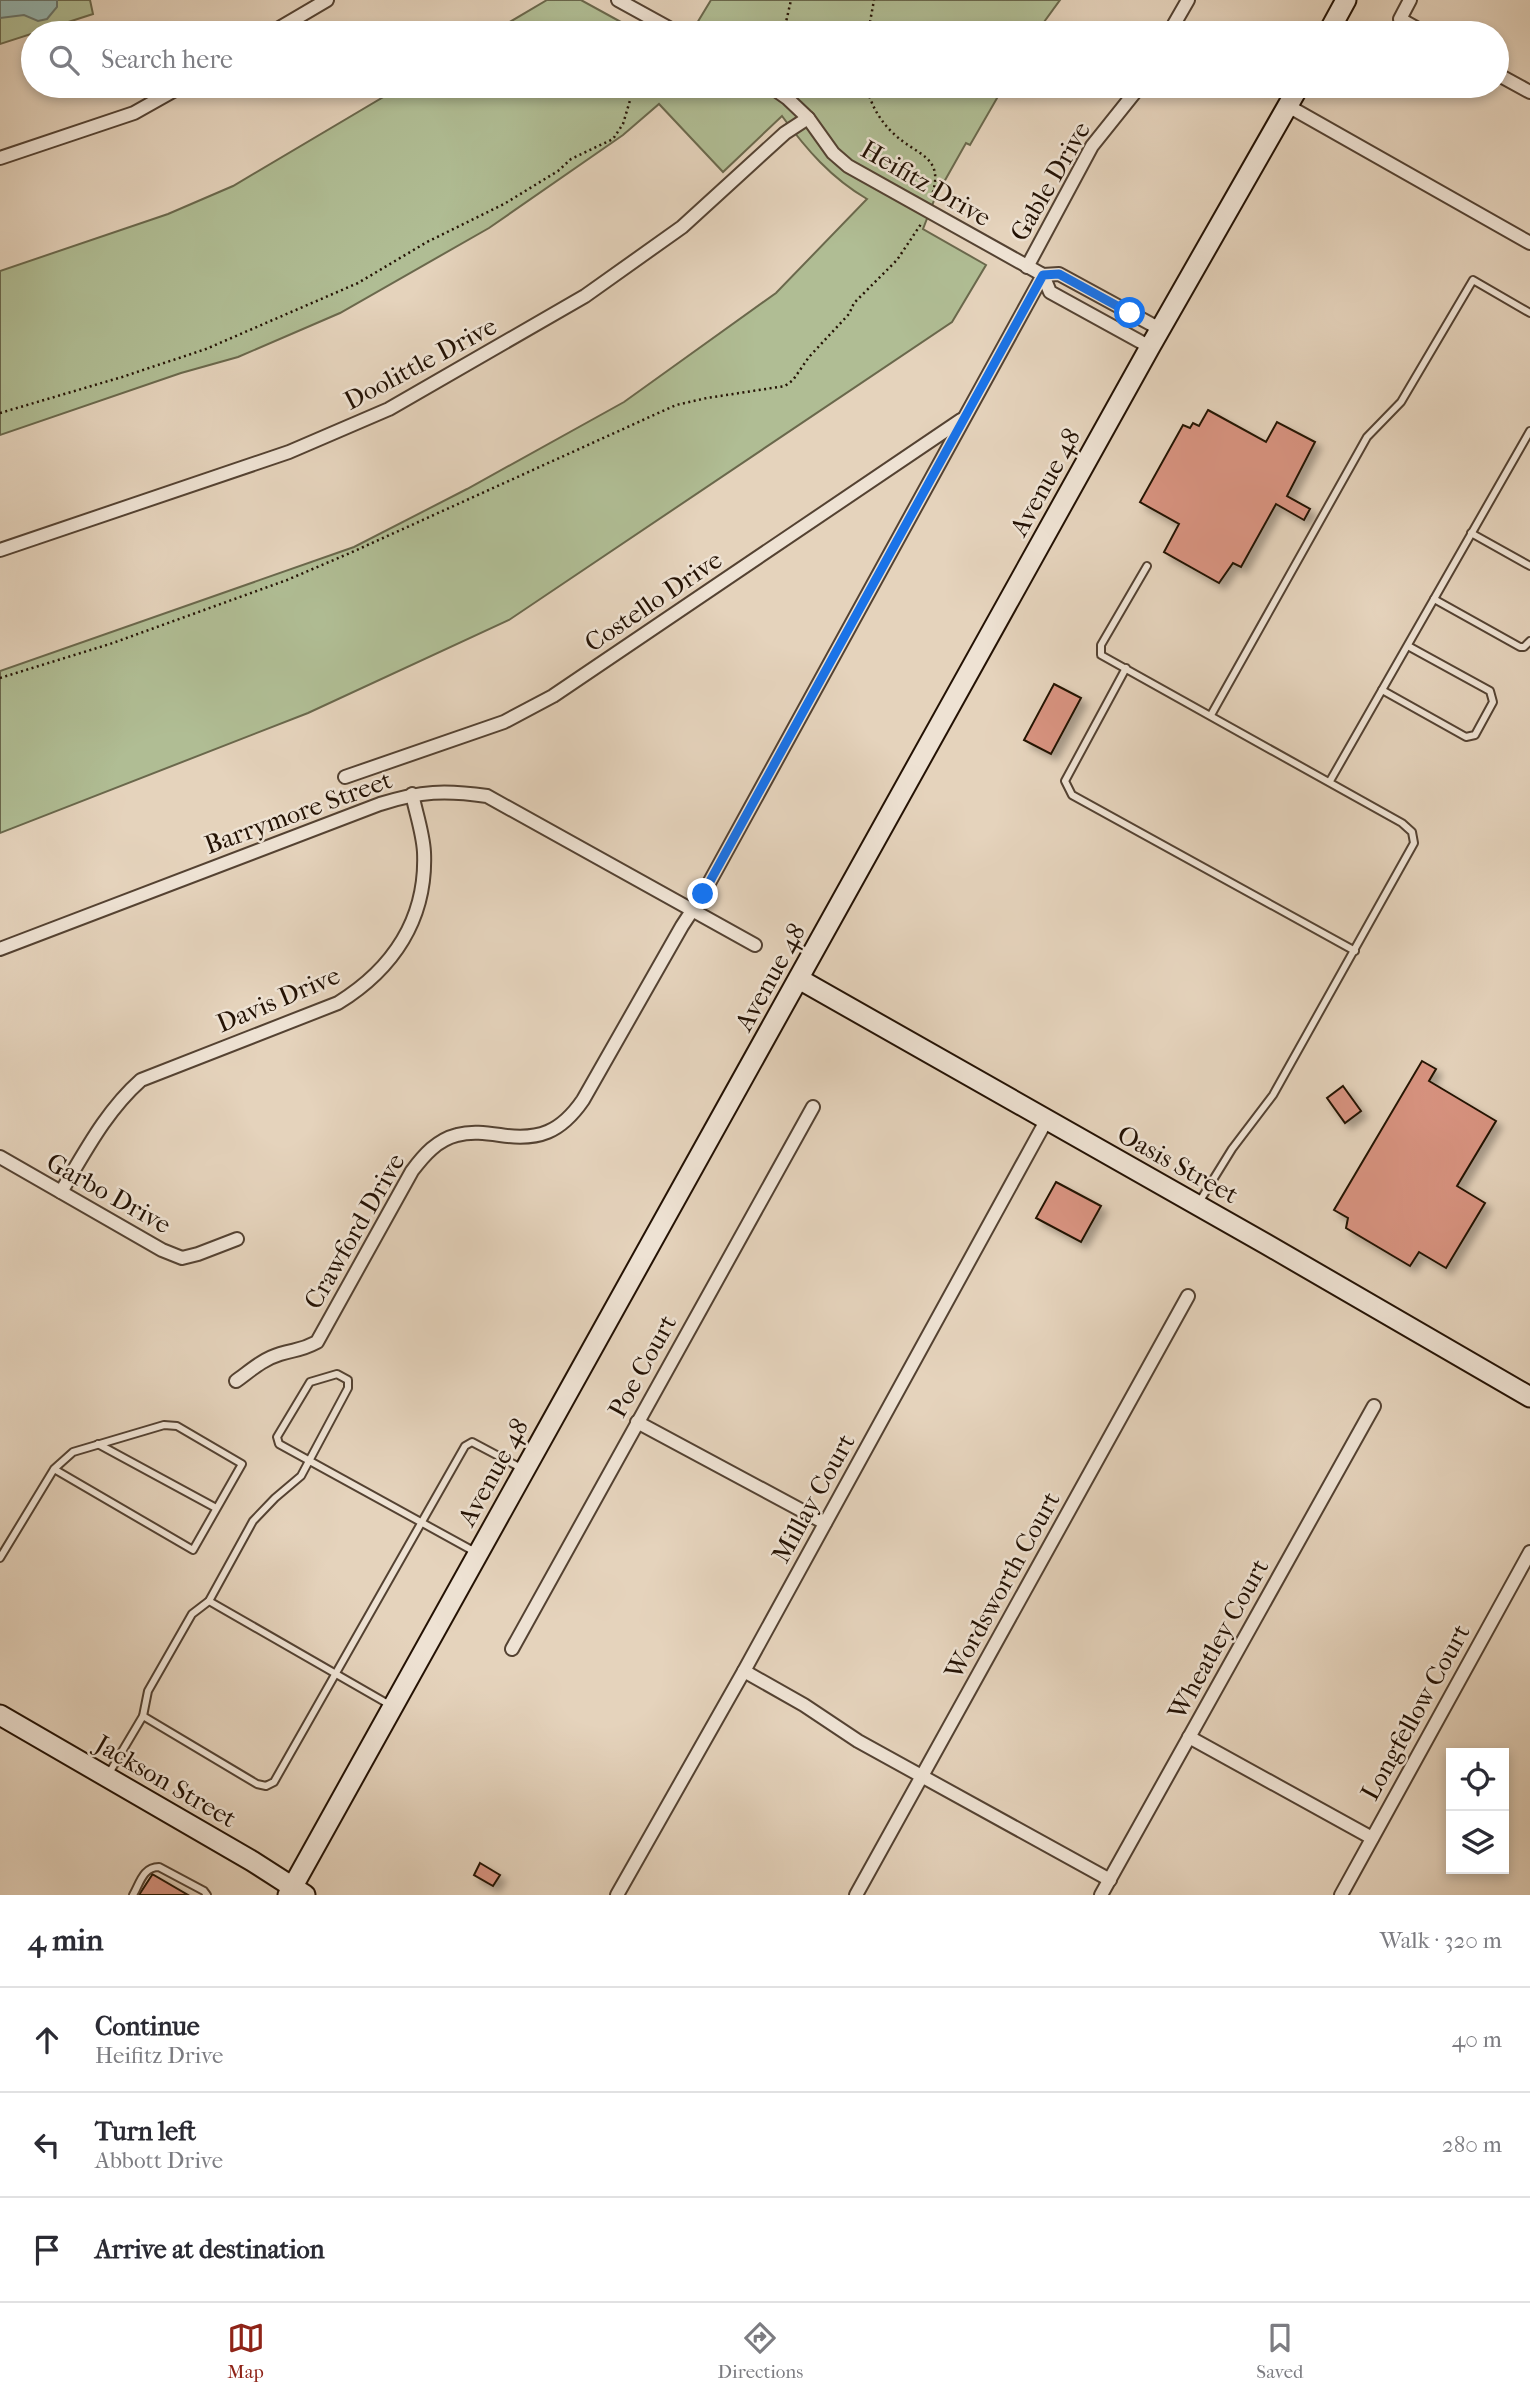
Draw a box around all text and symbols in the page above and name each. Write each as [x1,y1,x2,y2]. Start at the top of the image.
search box [21,21,1509,98]
icon: search [45,41,83,79]
text: Search here [101,44,233,75]
street label: Gable Drive [1004,116,1097,246]
street label: Heifitz Drive [855,134,996,233]
route start [1114,297,1145,328]
street label: Doolittle Drive [339,310,502,417]
street label: Avenue 48 [1003,423,1088,542]
street label: Costello Drive [579,544,728,659]
street label: Barrymore Street [200,764,397,861]
route end [687,878,718,909]
street label: Avenue 48 [728,918,813,1037]
street label: Davis Drive [212,960,345,1039]
street label: Oasis Street [1112,1118,1244,1211]
street label: Garbo Drive [41,1147,176,1240]
street label: Crawford Drive [297,1148,412,1315]
street label: Poe Court [602,1309,684,1423]
street label: Avenue 48 [451,1413,536,1532]
street label: Millay Court [765,1428,862,1568]
street label: Wordsworth Court [938,1486,1067,1685]
street label: Wheatley Court [1161,1553,1276,1726]
street label: Longfellow Court [1354,1618,1477,1806]
street label: Jackson Street [88,1728,242,1835]
map controls [1446,1748,1509,1874]
button: locate [1446,1748,1509,1811]
button: layers [1446,1811,1509,1874]
text: 4 min [28,1923,103,1958]
text: Walk · 320 m [1380,1927,1502,1954]
text: Continue [95,2011,200,2042]
icon: ahead [28,2021,66,2059]
text: 40 m [1452,2026,1502,2053]
text: Heifitz Drive [95,2042,223,2069]
text: Turn left [95,2116,196,2147]
icon: left [28,2126,66,2164]
text: 280 m [1442,2131,1502,2158]
text: Abbott Drive [95,2147,223,2174]
icon: arrive [28,2231,66,2269]
text: Arrive at destination [95,2234,325,2265]
tab: Map [227,2319,265,2383]
tab: Directions [718,2319,803,2383]
tab: Saved [1256,2319,1303,2383]

